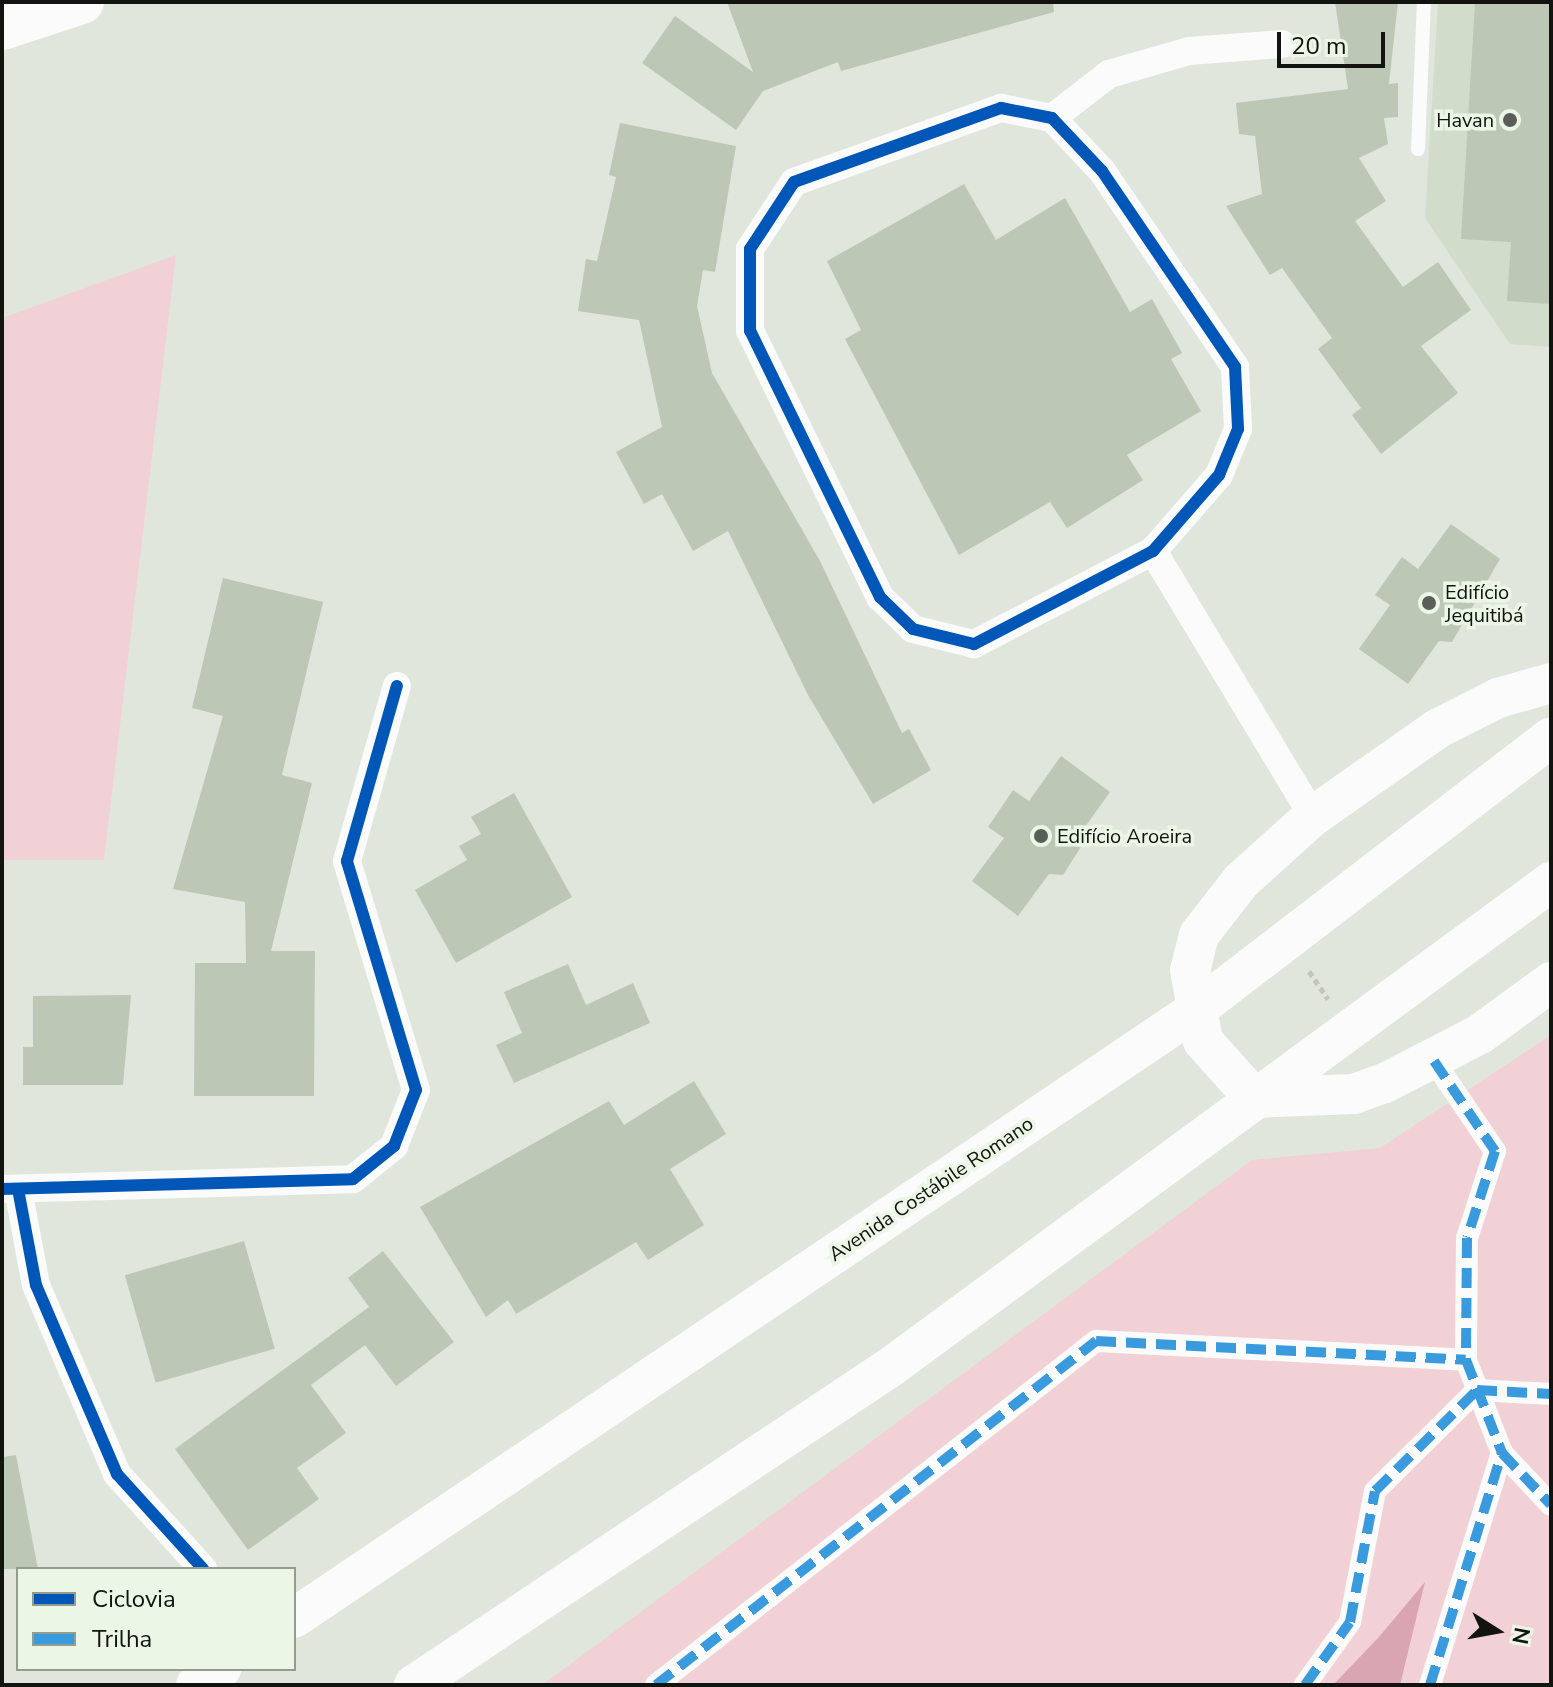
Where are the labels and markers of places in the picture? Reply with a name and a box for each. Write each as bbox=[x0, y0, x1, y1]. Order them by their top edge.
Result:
place label: Havan bbox=[1436, 108, 1494, 132]
marker: Havan bbox=[1501, 111, 1519, 129]
place label: Edifício Jequitibá bbox=[1445, 580, 1524, 627]
marker: Edifício Jequitibá bbox=[1420, 594, 1438, 612]
place label: Edifício Aroeira bbox=[1057, 824, 1192, 848]
marker: Edifício Aroeira bbox=[1032, 827, 1050, 845]

